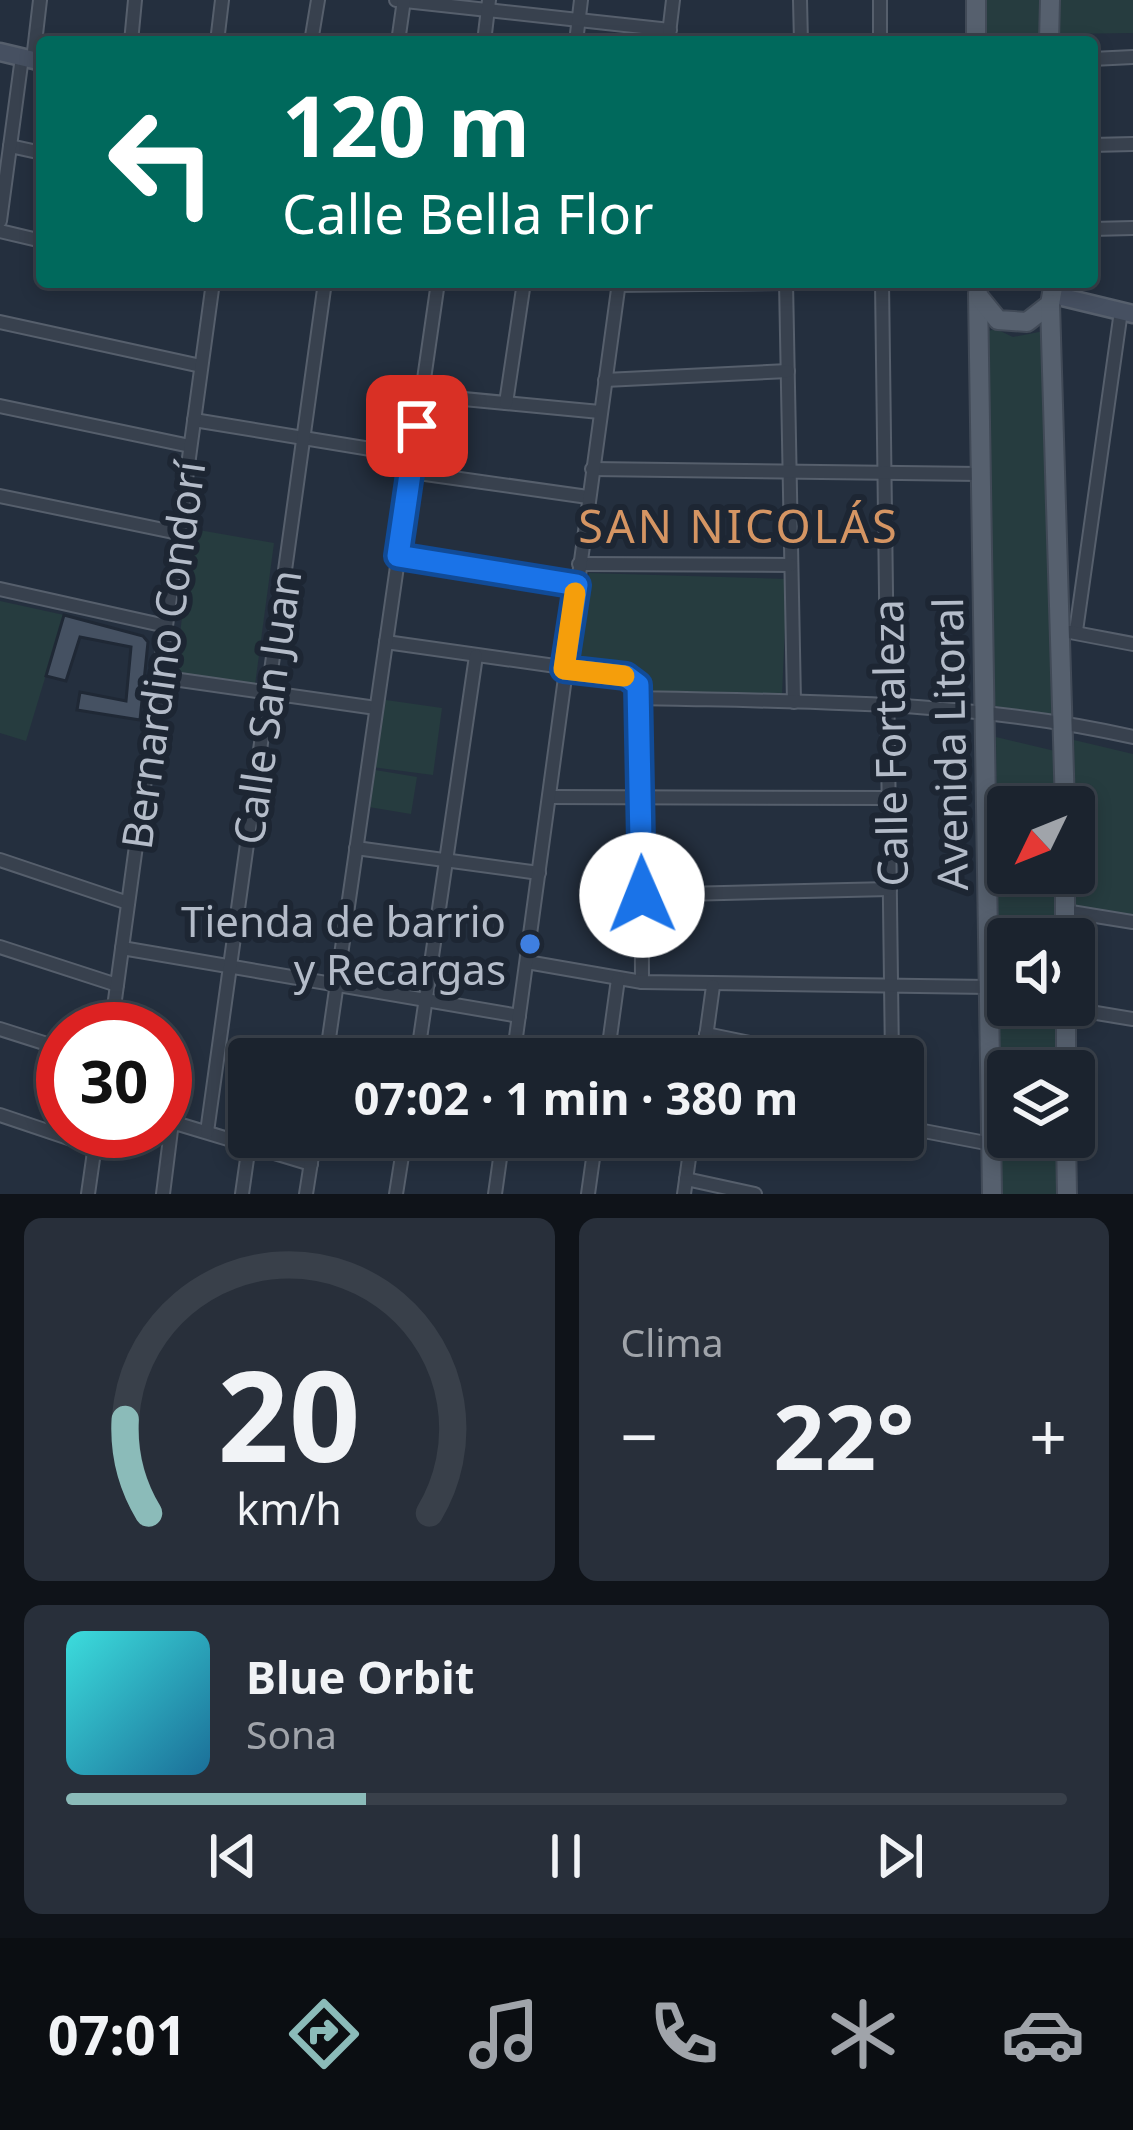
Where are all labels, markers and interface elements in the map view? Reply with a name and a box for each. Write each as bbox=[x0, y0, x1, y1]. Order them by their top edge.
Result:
text: 120 m bbox=[282, 67, 530, 182]
icon: left bbox=[84, 84, 240, 240]
text: Calle Bella Flor bbox=[282, 176, 653, 250]
pin bbox=[366, 375, 468, 477]
icon: arrive bbox=[384, 393, 450, 459]
street label: Bernardino Condorí bbox=[107, 456, 218, 852]
district label: SAN NICOLÁS bbox=[578, 495, 900, 556]
street label: Calle San Juan bbox=[219, 566, 313, 848]
street label: Avenida Litoral bbox=[918, 597, 980, 891]
street label: Calle Fortaleza bbox=[858, 599, 920, 887]
north arrow bbox=[987, 786, 1095, 894]
map controls bbox=[987, 786, 1095, 1158]
position arrow bbox=[579, 832, 705, 958]
place label: Tienda de barrio y Recargas bbox=[181, 892, 506, 997]
button: sound bbox=[987, 918, 1095, 1026]
marker: Tienda de barrio y Recargas bbox=[517, 931, 543, 957]
speed limit sign: 30 bbox=[36, 1002, 192, 1158]
button: layers bbox=[987, 1050, 1095, 1158]
text: 07:02 · 1 min · 380 m bbox=[354, 1067, 798, 1128]
text: Clima bbox=[621, 1315, 724, 1368]
text: 20 bbox=[218, 1329, 361, 1499]
text: 22° bbox=[773, 1374, 914, 1496]
text: − bbox=[621, 1390, 658, 1480]
text: + bbox=[1029, 1390, 1067, 1480]
text: km/h bbox=[237, 1478, 342, 1537]
text: Blue Orbit bbox=[246, 1646, 474, 1707]
text: Sona bbox=[246, 1707, 337, 1760]
icon: previous bbox=[200, 1823, 266, 1889]
icon: pause bbox=[533, 1823, 599, 1889]
icon: next bbox=[867, 1823, 933, 1889]
icon: directions bbox=[282, 1992, 366, 2076]
icon: music bbox=[462, 1992, 546, 2076]
icon: phone bbox=[642, 1992, 726, 2076]
icon: climate bbox=[821, 1992, 905, 2076]
icon: car bbox=[1001, 1992, 1085, 2076]
text: 07:01 bbox=[48, 1997, 187, 2071]

